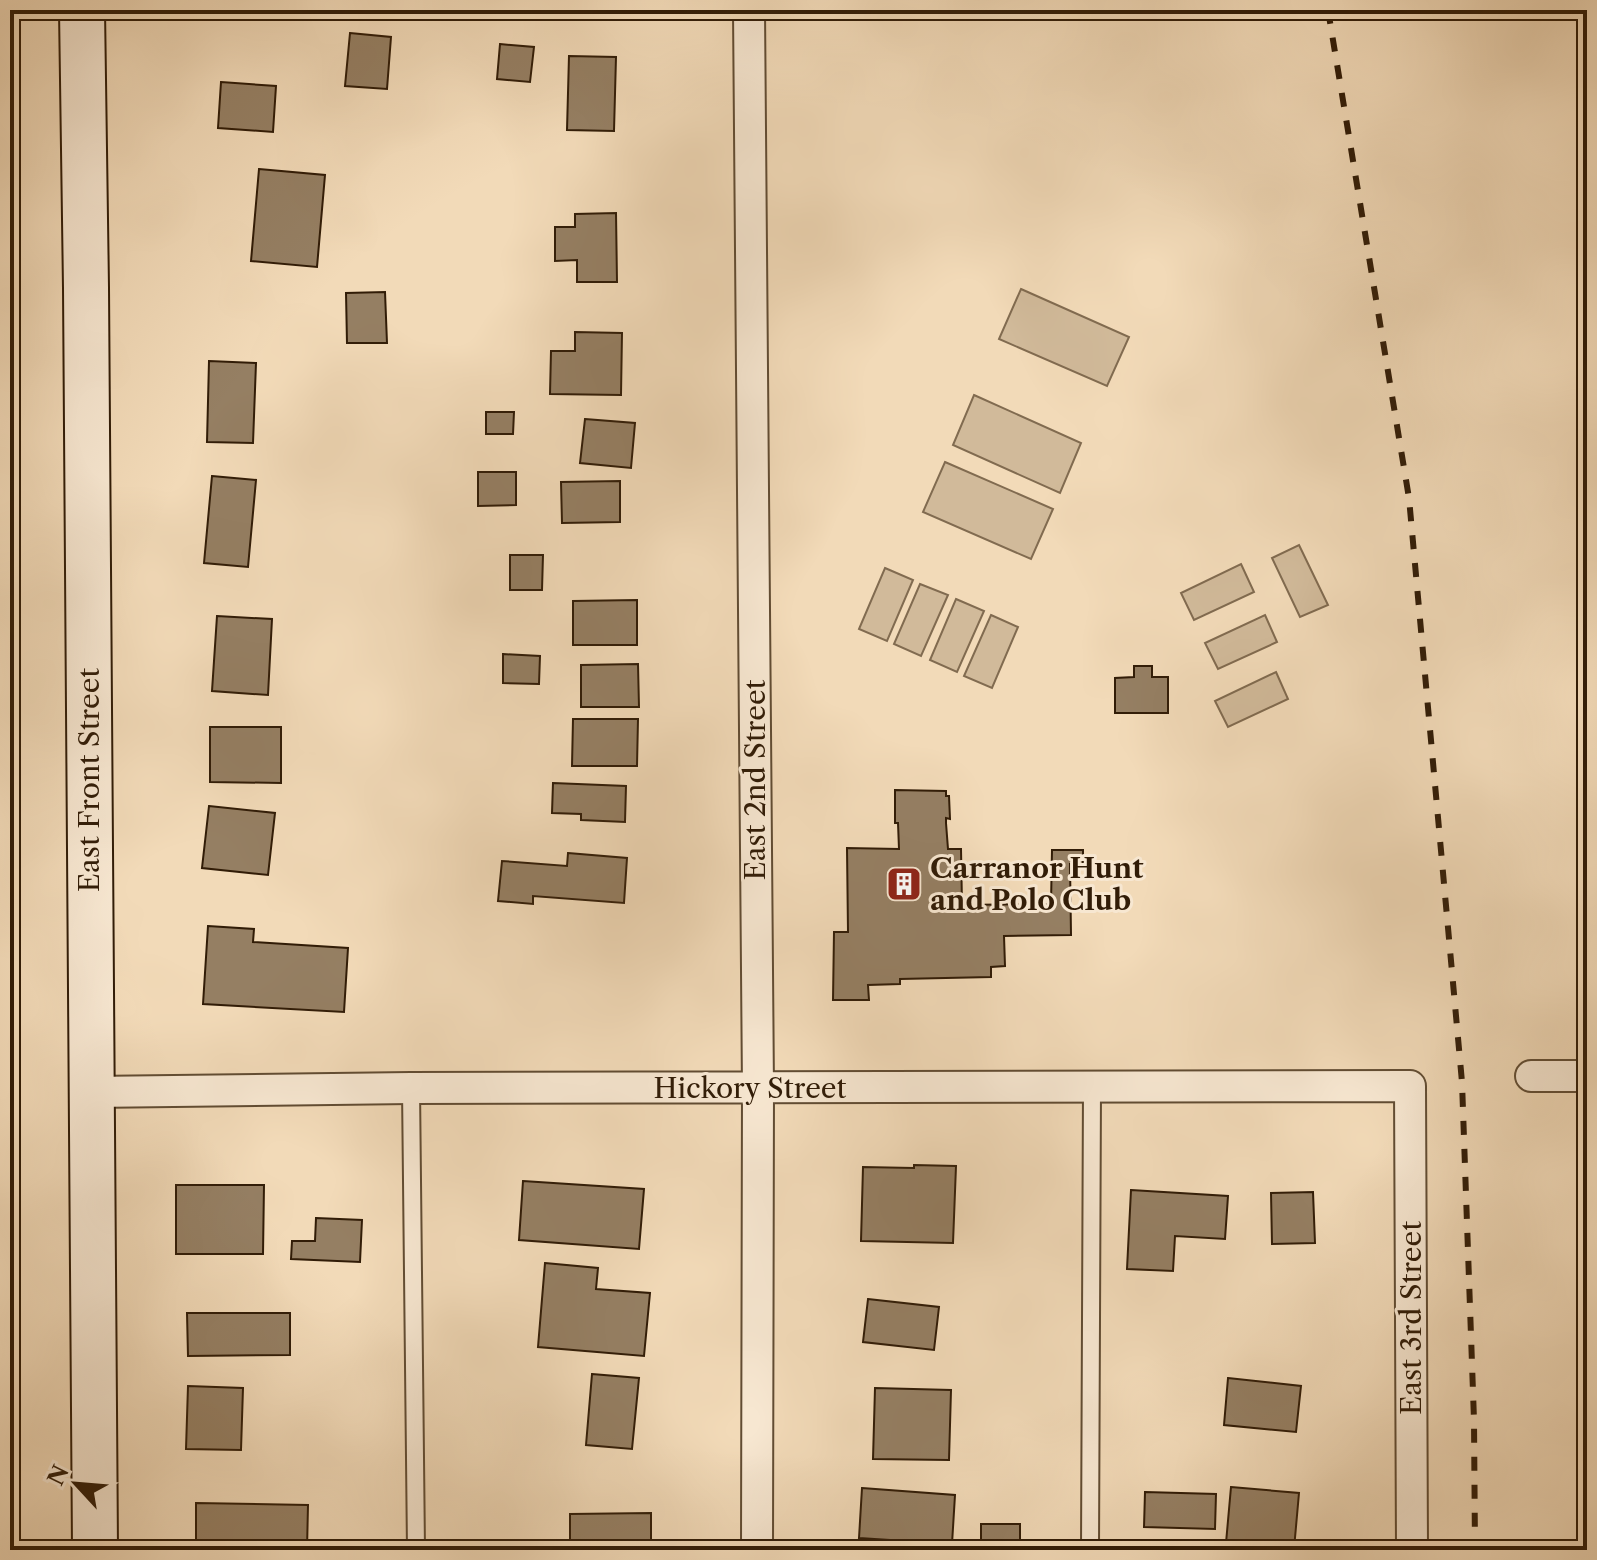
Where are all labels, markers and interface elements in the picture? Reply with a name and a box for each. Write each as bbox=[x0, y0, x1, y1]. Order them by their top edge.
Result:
street label: East Front Street bbox=[72, 668, 106, 892]
street label: East 2nd Street bbox=[738, 679, 772, 880]
place label: Carranor Hunt and Polo Club bbox=[930, 851, 1144, 917]
building icon: Carranor Hunt and Polo Club bbox=[885, 865, 923, 903]
street label: Hickory Street bbox=[654, 1071, 846, 1105]
street label: East 3rd Street bbox=[1394, 1221, 1428, 1415]
north arrow bbox=[36, 1444, 116, 1524]
text: N bbox=[42, 1461, 75, 1490]

